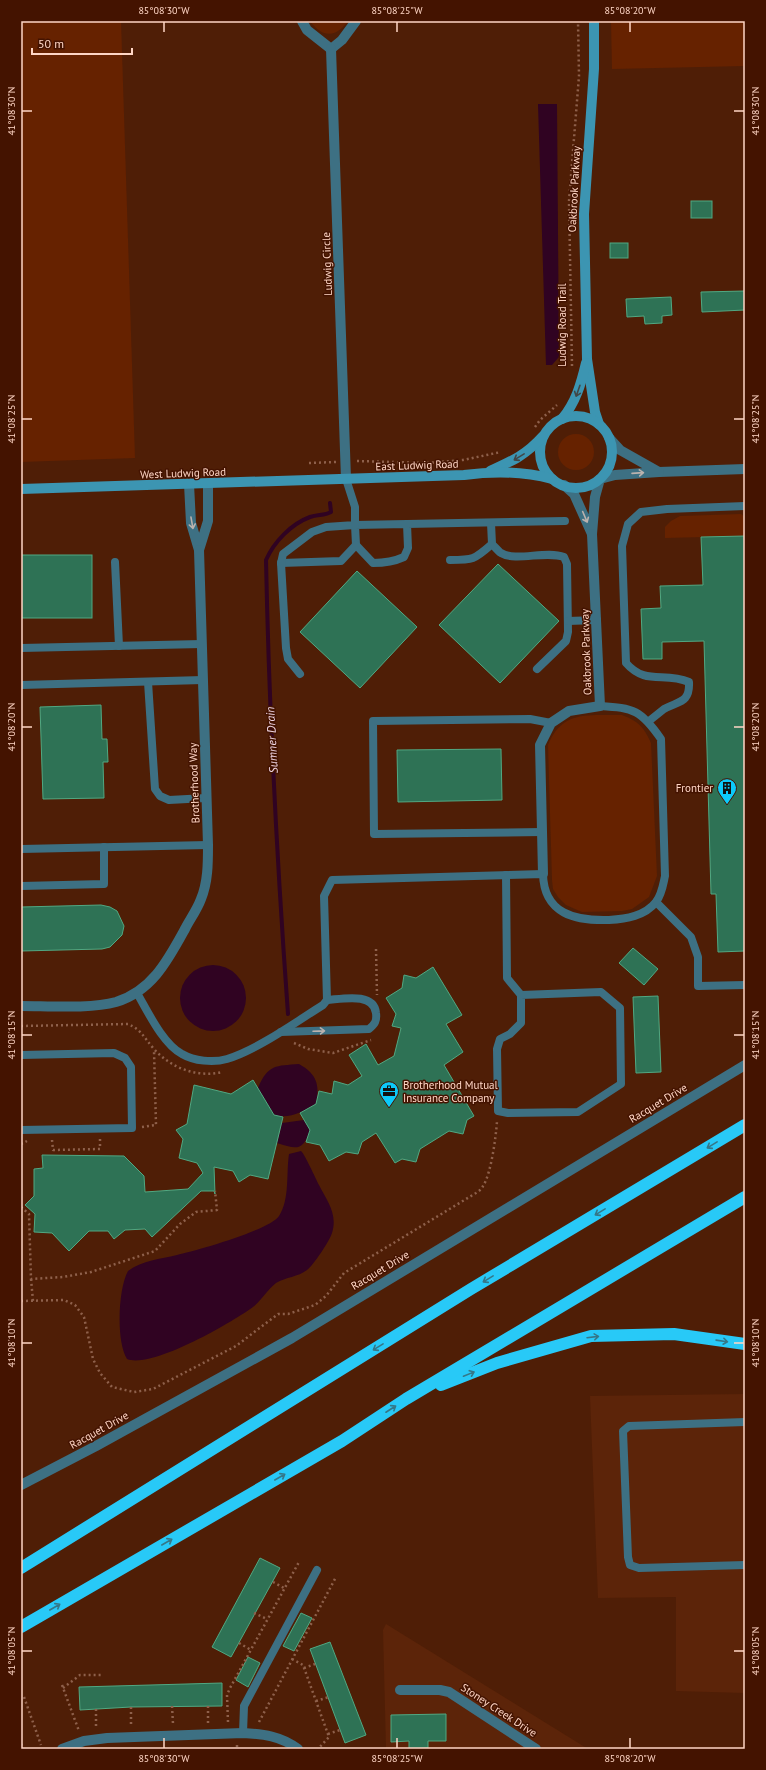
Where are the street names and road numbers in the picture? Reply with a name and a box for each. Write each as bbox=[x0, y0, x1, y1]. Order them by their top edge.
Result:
street label: Oakbrook Parkway bbox=[565, 145, 583, 233]
street label: Ludwig Circle bbox=[319, 231, 335, 296]
street label: Ludwig Road Trail bbox=[555, 283, 569, 367]
street label: East Ludwig Road bbox=[375, 457, 459, 473]
street label: West Ludwig Road bbox=[140, 465, 226, 481]
street label: Oakbrook Parkway bbox=[577, 608, 595, 695]
street label: Brotherhood Way bbox=[186, 741, 202, 824]
street label: Racquet Drive bbox=[626, 1080, 690, 1126]
street label: Racquet Drive bbox=[348, 1247, 412, 1293]
street label: Racquet Drive bbox=[67, 1408, 131, 1452]
street label: Stoney Creek Drive bbox=[458, 1680, 540, 1740]

